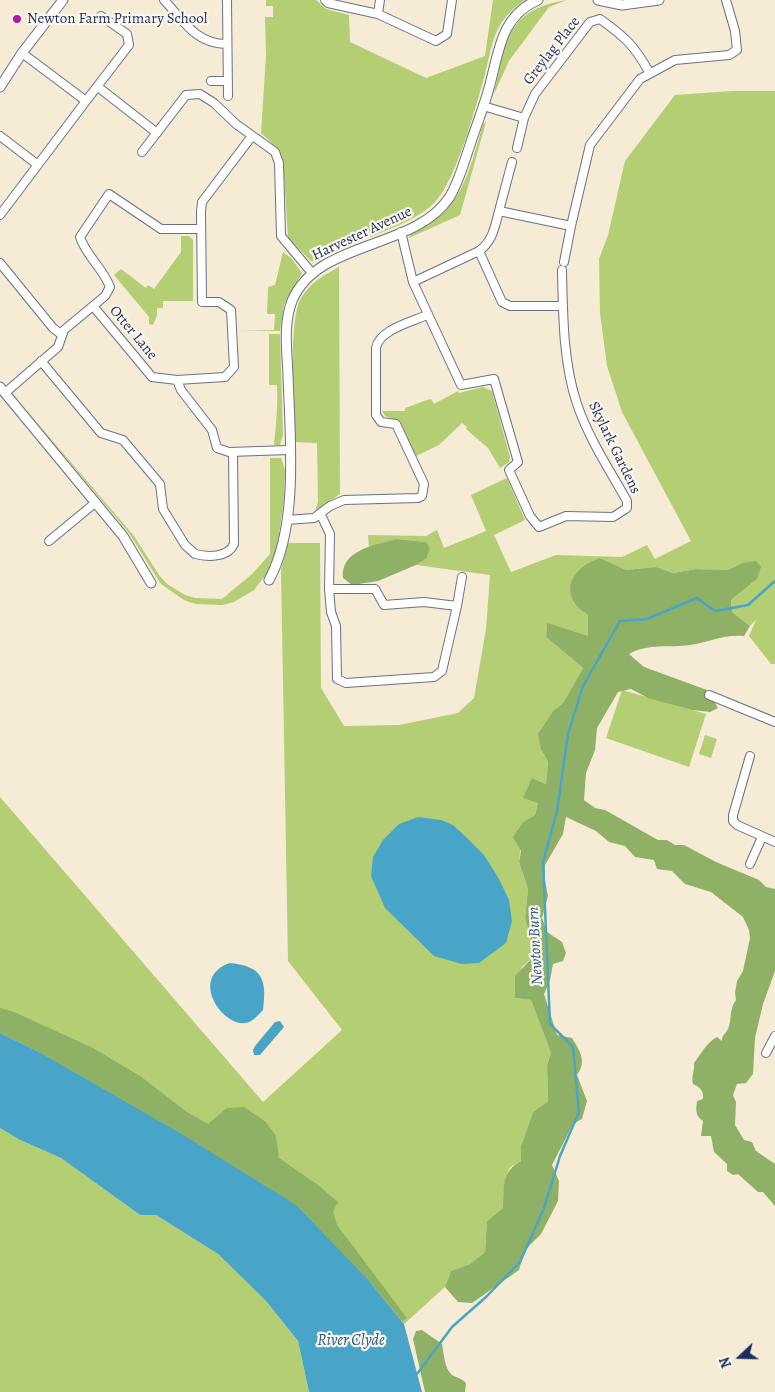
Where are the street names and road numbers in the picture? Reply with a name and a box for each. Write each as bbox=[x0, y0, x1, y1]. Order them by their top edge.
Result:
street label: Greylag Place bbox=[520, 13, 584, 89]
street label: Harvester Avenue bbox=[309, 203, 415, 265]
street label: Otter Lane bbox=[105, 302, 161, 364]
street label: Skylark Gardens bbox=[584, 399, 644, 497]

